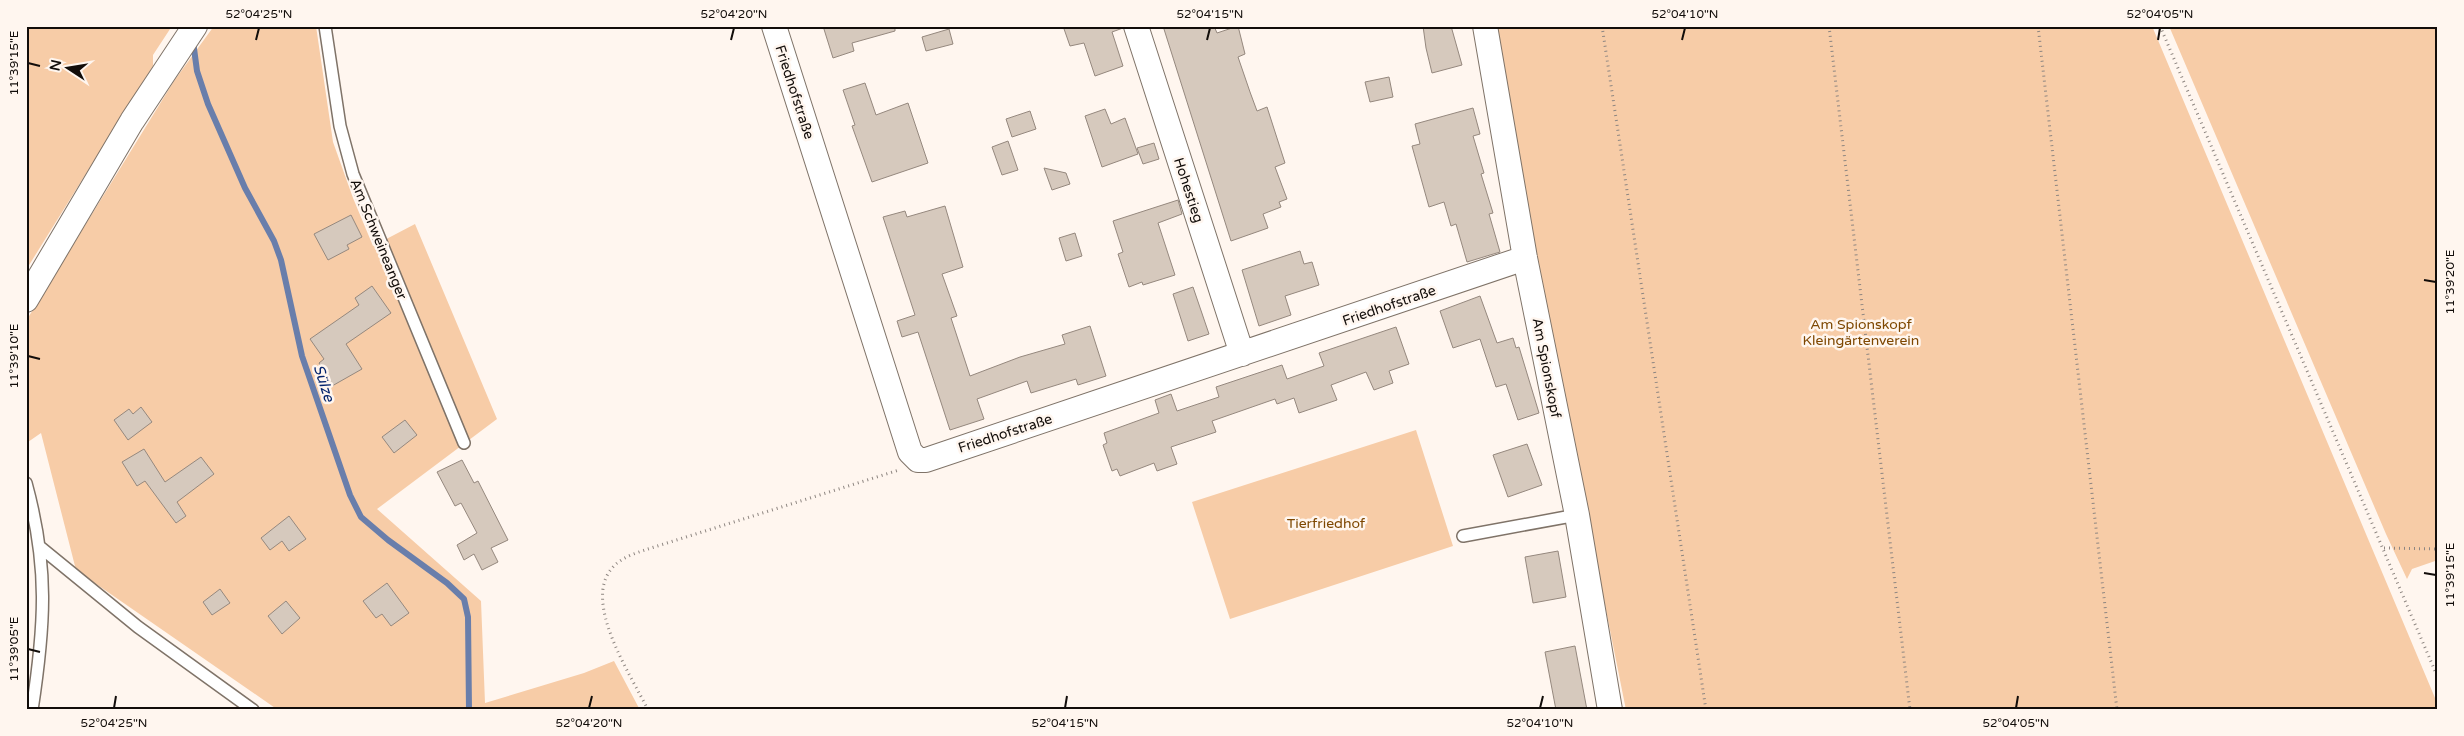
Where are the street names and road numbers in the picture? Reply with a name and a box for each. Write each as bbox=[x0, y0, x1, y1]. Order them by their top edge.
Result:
street label: Friedhofstraße bbox=[771, 43, 818, 141]
street label: Hohestieg bbox=[1170, 155, 1207, 225]
street label: Am Schweineanger bbox=[347, 176, 411, 303]
street label: Friedhofstraße bbox=[1340, 282, 1438, 329]
street label: Am Spionskopf bbox=[1528, 317, 1565, 420]
street label: Friedhofstraße bbox=[956, 410, 1054, 457]

